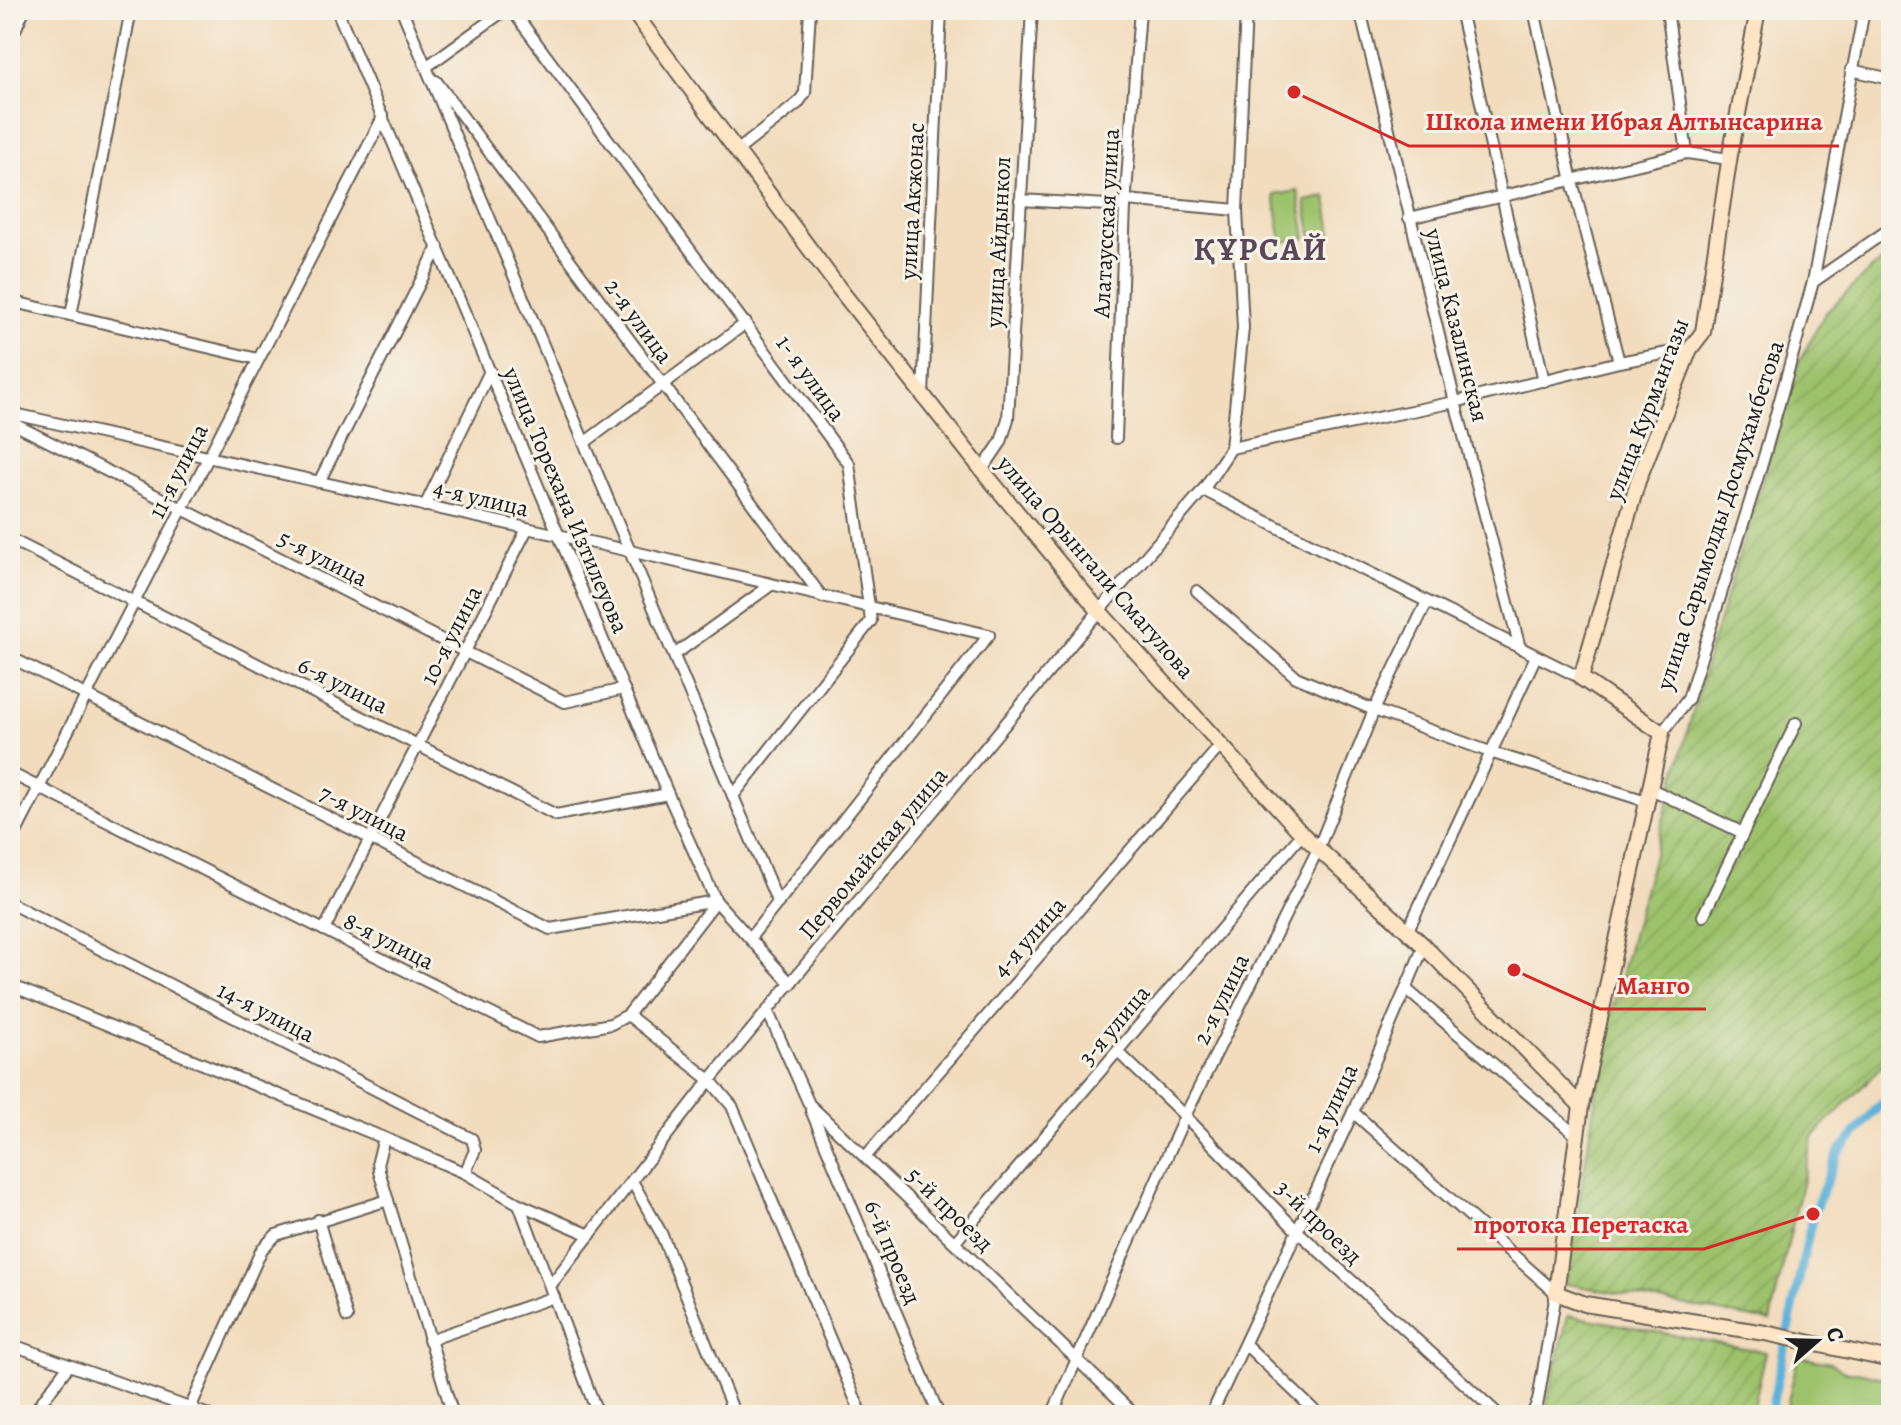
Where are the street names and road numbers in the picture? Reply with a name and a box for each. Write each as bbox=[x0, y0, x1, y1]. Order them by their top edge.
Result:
street label: улица Акжонас bbox=[892, 122, 932, 281]
street label: Алатаусская улица bbox=[1085, 127, 1127, 320]
street label: улица Айдынкол bbox=[977, 156, 1018, 329]
street label: улица Казалинская bbox=[1417, 224, 1497, 425]
street label: 2-я улица bbox=[597, 272, 681, 370]
street label: улица Курмангазы bbox=[1597, 313, 1696, 506]
street label: 1- я улица bbox=[769, 328, 853, 428]
street label: улица Сарымолды Досмухамбетова bbox=[1648, 336, 1792, 695]
street label: улица Торехана Изтилеуова bbox=[495, 361, 637, 638]
street label: 11-я улица bbox=[140, 418, 216, 524]
street label: улица Орынгали Смагулова bbox=[989, 448, 1202, 685]
street label: 4-я улица bbox=[430, 471, 532, 525]
street label: 5-я улица bbox=[273, 522, 373, 594]
street label: 10-я улица bbox=[412, 580, 490, 690]
street label: 6-я улица bbox=[292, 649, 394, 721]
street label: Первомайская улица bbox=[791, 760, 955, 946]
street label: 7-я улица bbox=[314, 777, 414, 849]
street label: 4-я улица bbox=[985, 890, 1073, 984]
street label: 8-я улица bbox=[338, 905, 440, 977]
street label: 2-я улица bbox=[1185, 948, 1257, 1050]
street label: 14-я улица bbox=[212, 974, 320, 1050]
street label: 3-я улица bbox=[1071, 978, 1157, 1072]
street label: 1-я улица bbox=[1297, 1058, 1365, 1158]
street label: 5-й проезд bbox=[899, 1159, 1001, 1259]
street label: 3-й проезд bbox=[1269, 1173, 1369, 1271]
street label: 6-й проезд bbox=[857, 1195, 929, 1309]

